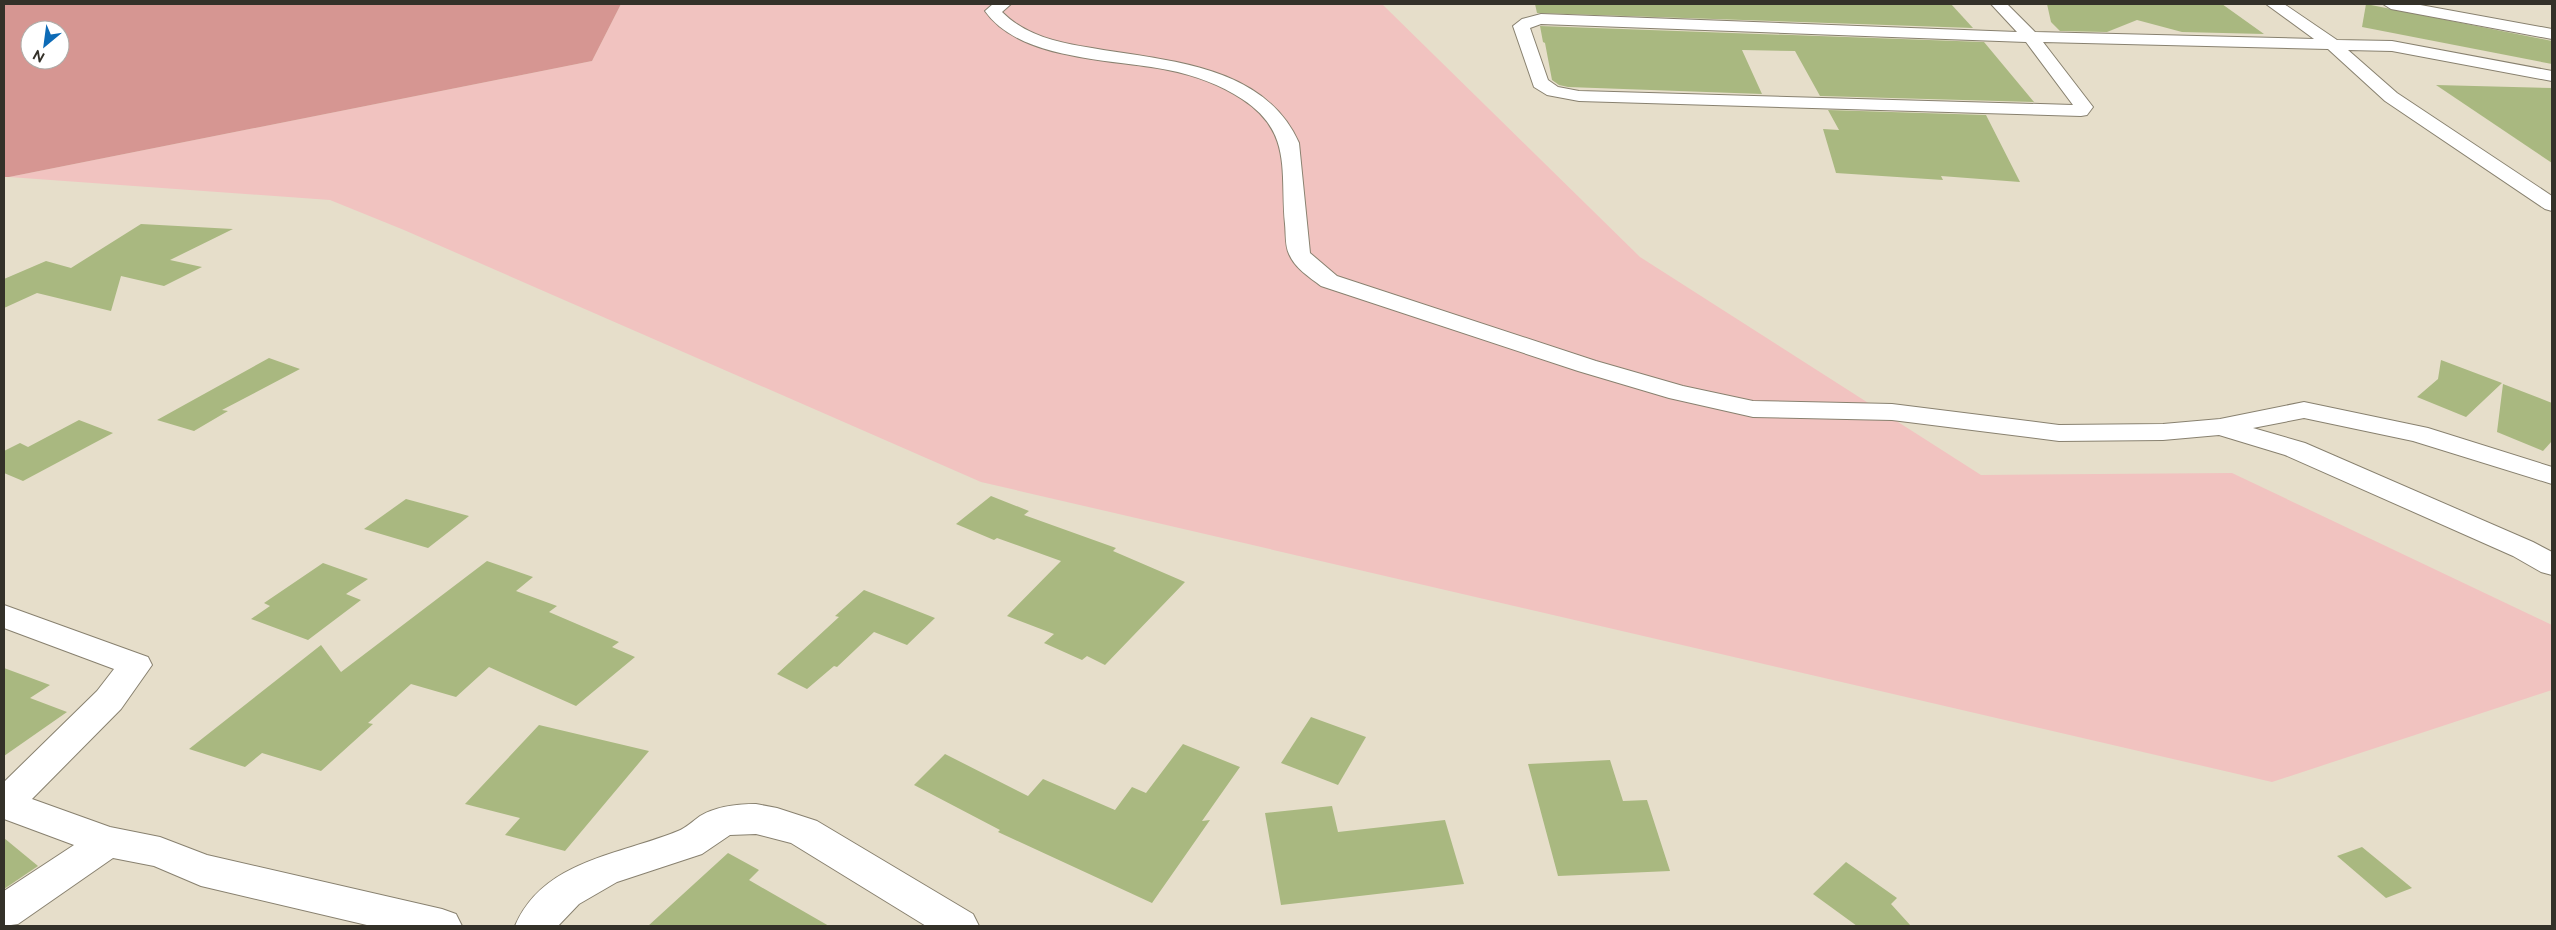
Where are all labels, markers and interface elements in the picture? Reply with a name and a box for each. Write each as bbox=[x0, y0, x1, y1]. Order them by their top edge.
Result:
north arrow bbox=[20, 20, 70, 70]
text: N bbox=[30, 47, 47, 66]

